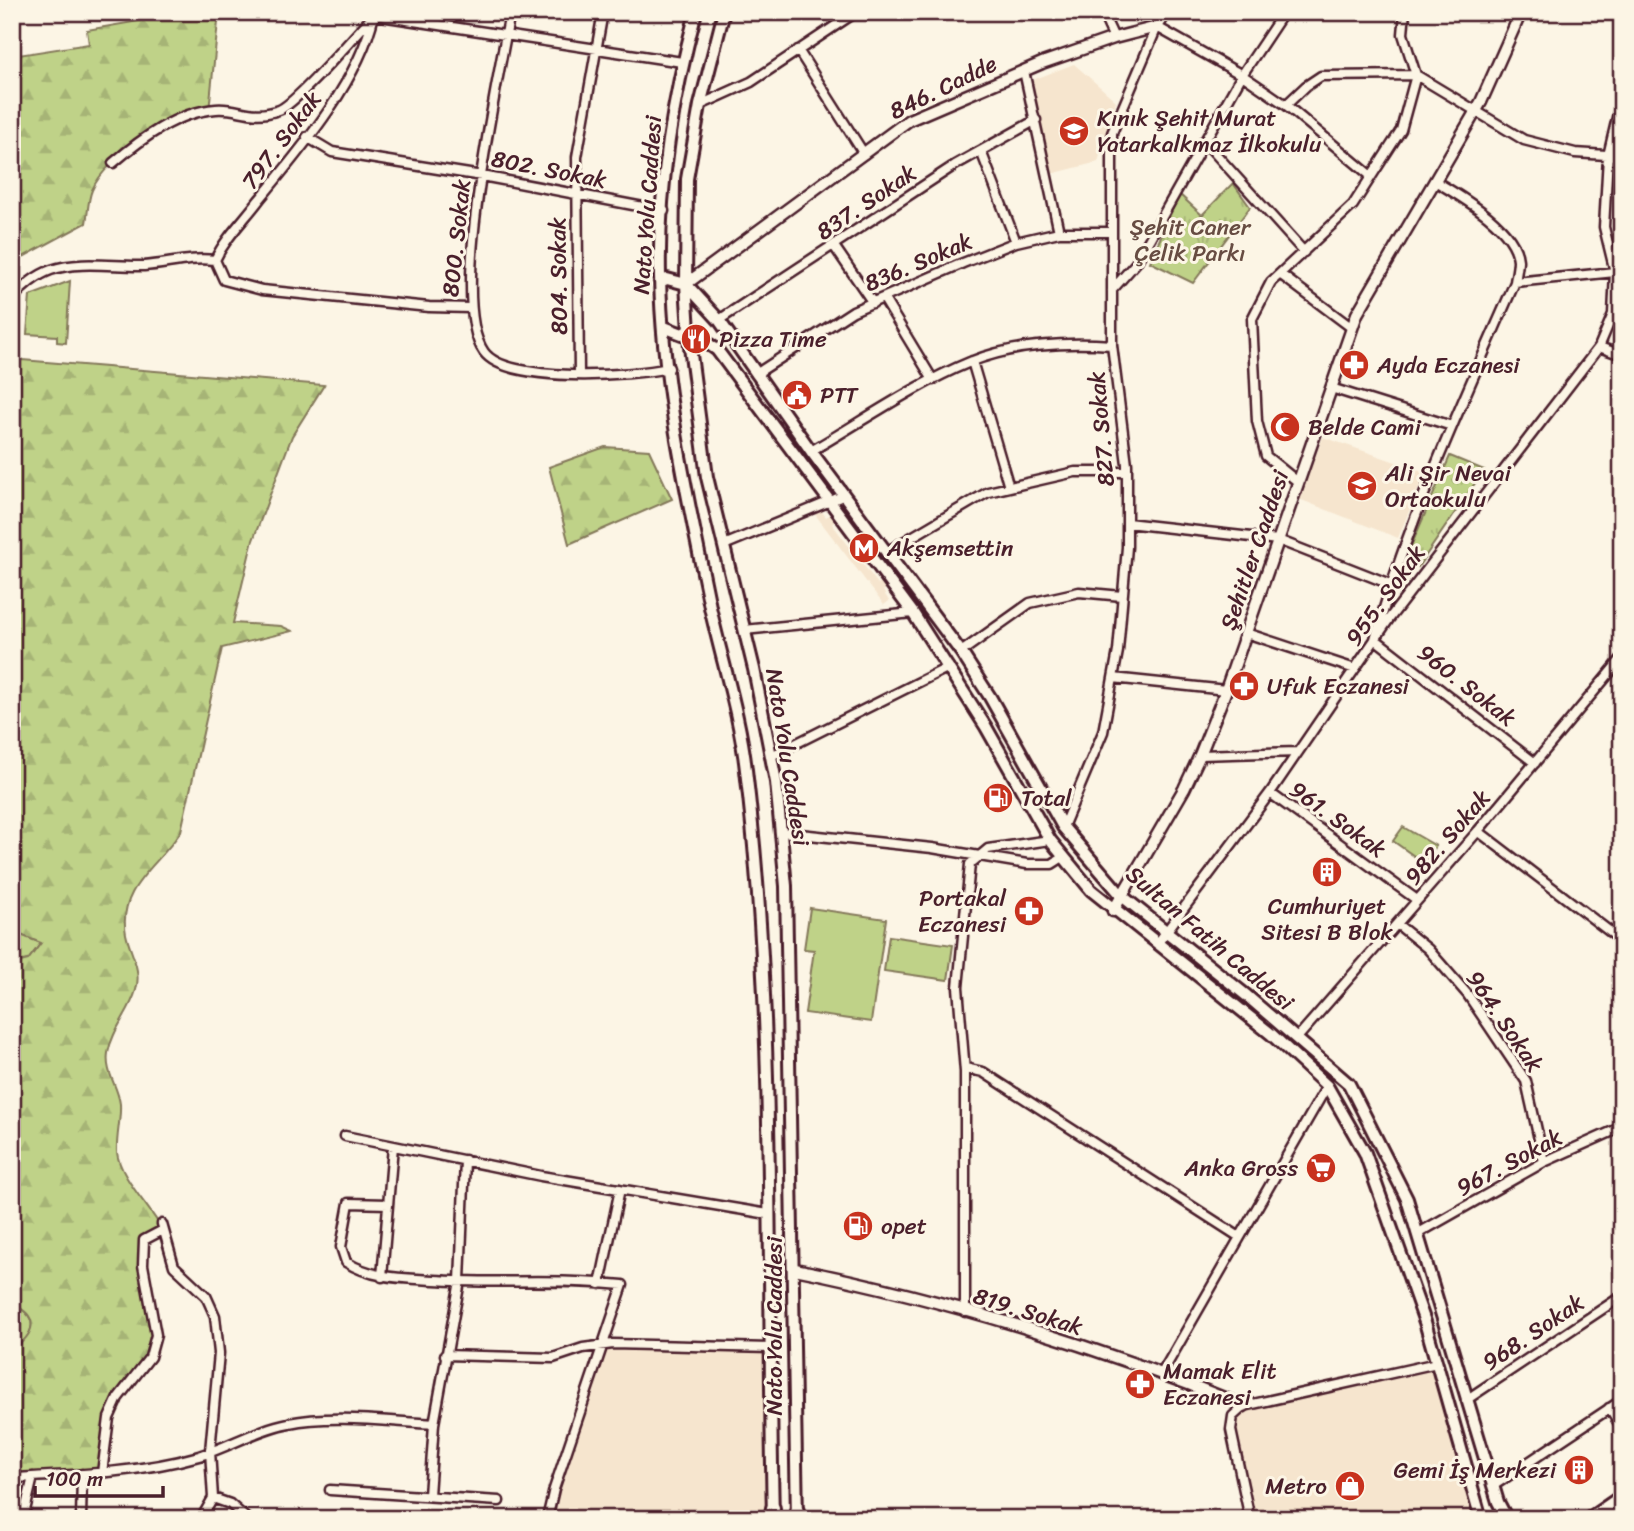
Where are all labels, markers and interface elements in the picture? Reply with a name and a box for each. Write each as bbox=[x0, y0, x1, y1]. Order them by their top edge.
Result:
street label: 846. Cadde bbox=[882, 43, 1005, 131]
street label: 797. Sokak bbox=[230, 82, 333, 199]
place label: Kınık Şehit Murat Yatarkalkmaz İlkokulu bbox=[1097, 98, 1322, 165]
street label: Nato Yolu Caddesi bbox=[621, 114, 674, 296]
school or university icon: Kınık Şehit Murat Yatarkalkmaz İlkokulu bbox=[1057, 114, 1091, 148]
street label: 802. Sokak bbox=[488, 138, 610, 201]
street label: 837. Sokak bbox=[807, 153, 925, 251]
street label: 800. Sokak bbox=[430, 177, 483, 299]
park label: Şehit Caner Çelik Parkı bbox=[1130, 207, 1252, 274]
street label: 804. Sokak bbox=[537, 217, 580, 335]
street label: 836. Sokak bbox=[857, 221, 979, 304]
place label: Pizza Time bbox=[719, 319, 827, 360]
restaurant icon: Pizza Time bbox=[679, 322, 713, 356]
place label: Ayda Eczanesi bbox=[1376, 345, 1520, 386]
pharmacy icon: Ayda Eczanesi bbox=[1337, 348, 1371, 382]
street label: 827. Sokak bbox=[1076, 370, 1127, 488]
place label: PTT bbox=[820, 375, 859, 416]
public building icon: PTT bbox=[780, 378, 814, 412]
place label: Belde Cami bbox=[1308, 407, 1421, 448]
mosque icon: Belde Cami bbox=[1268, 410, 1302, 444]
place label: Ali Şir Nevai Ortaokulu bbox=[1384, 453, 1511, 520]
street label: Şehitler Caddesi bbox=[1208, 464, 1301, 636]
school or university icon: Ali Şir Nevai Ortaokulu bbox=[1345, 469, 1379, 503]
place label: Akşemsettin bbox=[886, 528, 1013, 569]
metro station icon: Akşemsettin bbox=[847, 531, 881, 565]
street label: 955. Sokak bbox=[1334, 536, 1436, 655]
street label: 960. Sokak bbox=[1408, 633, 1525, 737]
street label: Nato Yolu Caddesi bbox=[753, 665, 822, 849]
place label: Ufuk Eczanesi bbox=[1267, 666, 1410, 707]
pharmacy icon: Ufuk Eczanesi bbox=[1227, 669, 1261, 703]
street label: 961. Sokak bbox=[1280, 770, 1395, 869]
place label: Total bbox=[1021, 778, 1072, 819]
street label: 982. Sokak bbox=[1394, 780, 1501, 895]
fuel station icon: Total bbox=[981, 781, 1015, 815]
street label: Sultan Fatih Caddesi bbox=[1116, 855, 1304, 1022]
building icon: Cumhuriyet Sitesi B Blok bbox=[1310, 855, 1344, 889]
place label: Portakal Eczanesi bbox=[918, 878, 1007, 945]
place label: Cumhuriyet Sitesi B Blok bbox=[1261, 886, 1393, 953]
pharmacy icon: Portakal Eczanesi bbox=[1012, 894, 1046, 928]
street label: 964. Sokak bbox=[1455, 961, 1554, 1081]
street label: 967. Sokak bbox=[1449, 1117, 1570, 1208]
place label: Anka Gross bbox=[1183, 1148, 1298, 1189]
supermarket icon: Anka Gross bbox=[1304, 1151, 1338, 1185]
place label: opet bbox=[881, 1206, 927, 1247]
fuel station icon: opet bbox=[841, 1209, 875, 1243]
street label: Nato Yolu Caddesi bbox=[754, 1236, 795, 1416]
street label: 819. Sokak bbox=[968, 1275, 1088, 1348]
street label: 968. Sokak bbox=[1474, 1283, 1593, 1382]
place label: Mamak Elit Eczanesi bbox=[1163, 1351, 1276, 1418]
pharmacy icon: Mamak Elit Eczanesi bbox=[1123, 1367, 1157, 1401]
place label: Gemi İş Merkezi bbox=[1394, 1450, 1557, 1491]
building icon: Gemi İş Merkezi bbox=[1562, 1453, 1596, 1487]
scale bar bbox=[35, 1454, 163, 1498]
text: 100 m bbox=[46, 1460, 103, 1498]
place label: Metro bbox=[1265, 1466, 1327, 1507]
shop icon: Metro bbox=[1333, 1469, 1367, 1503]

